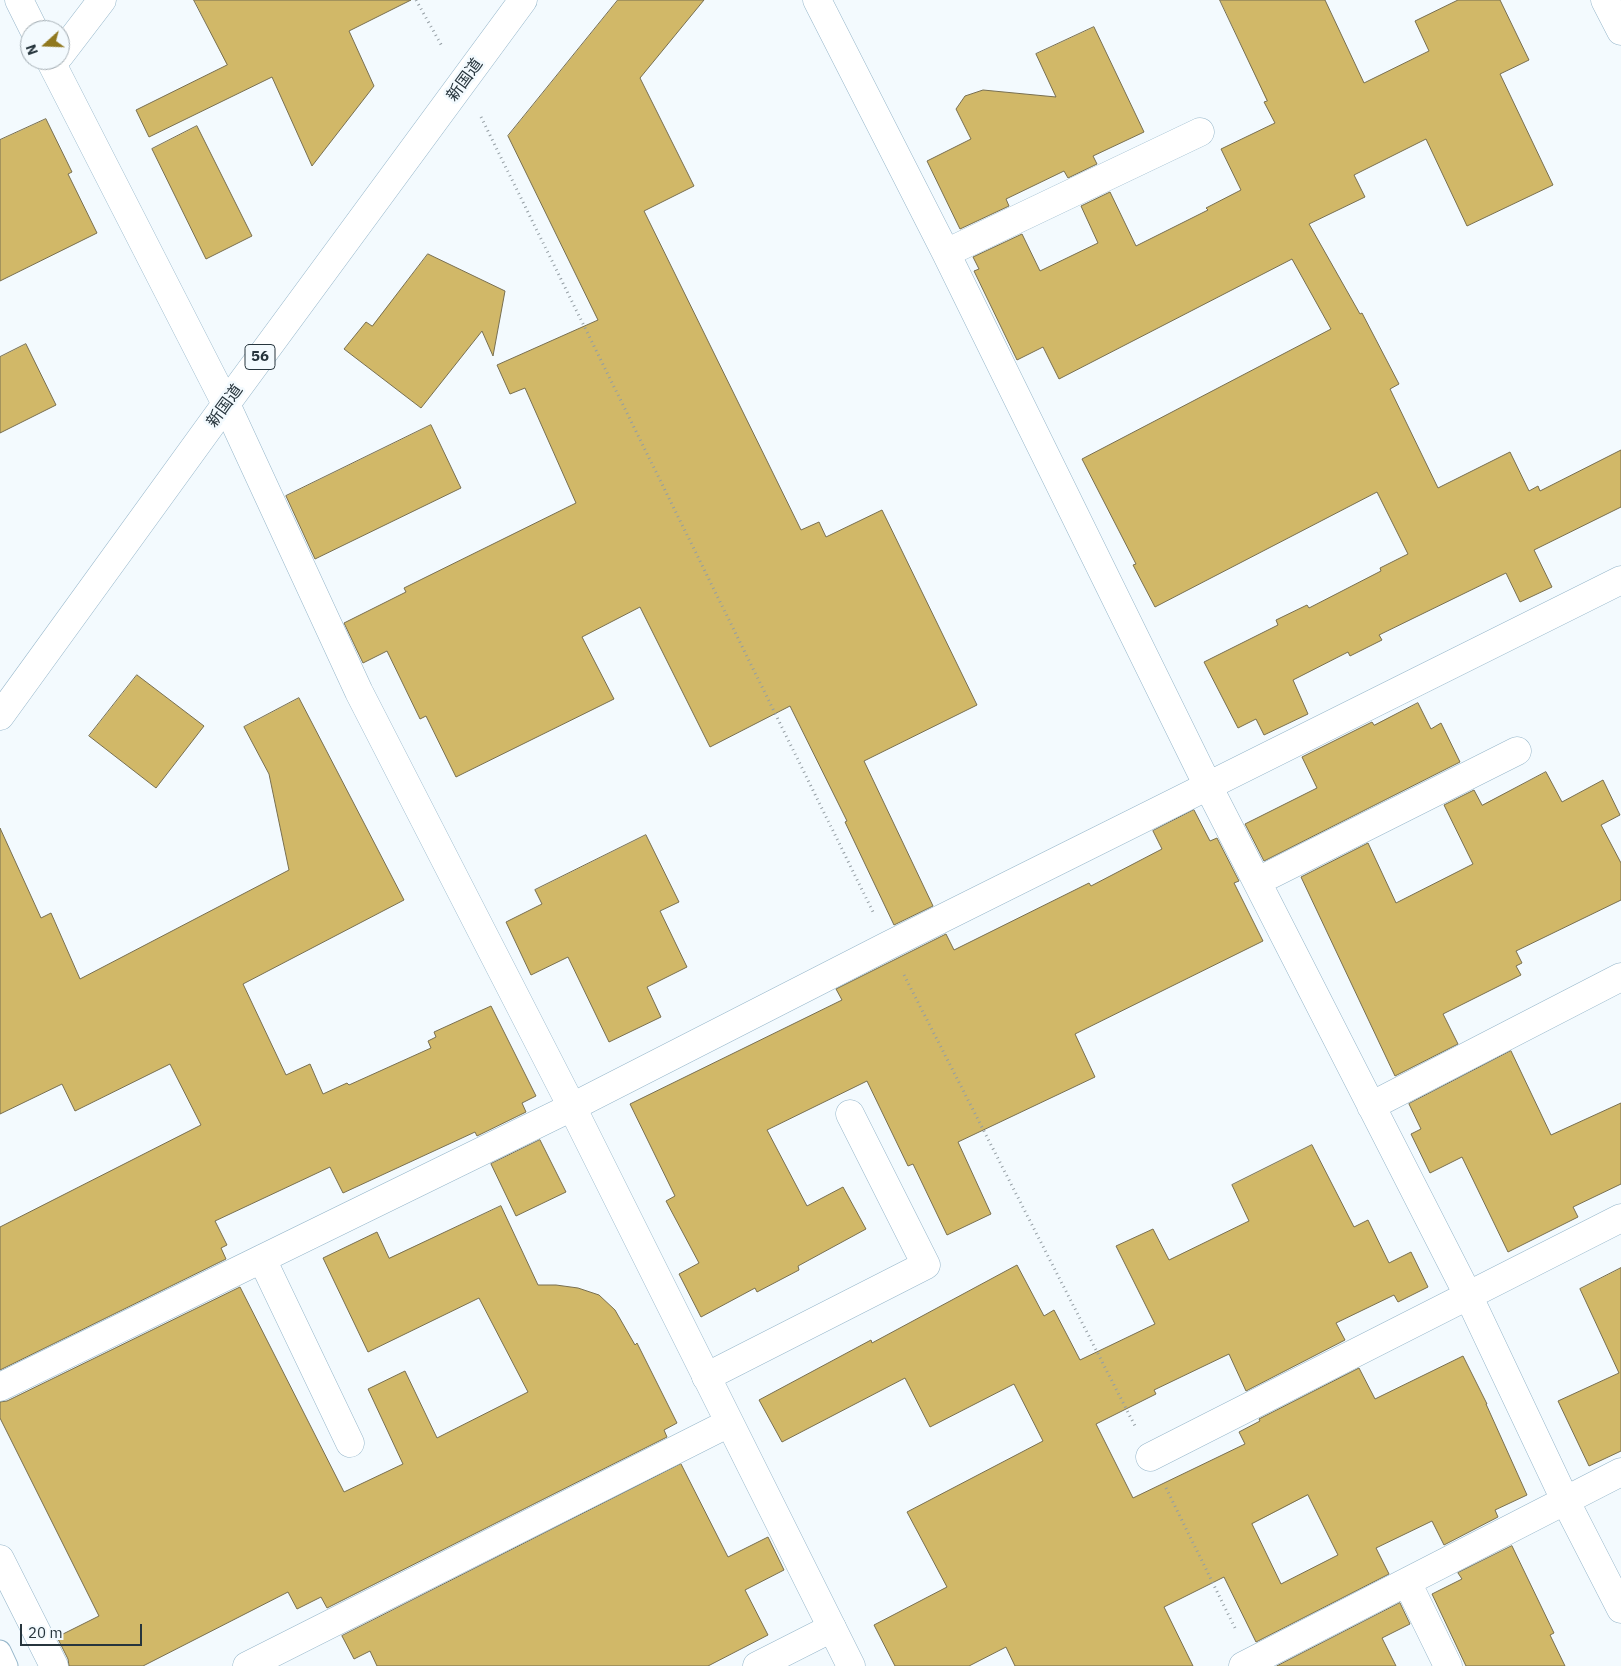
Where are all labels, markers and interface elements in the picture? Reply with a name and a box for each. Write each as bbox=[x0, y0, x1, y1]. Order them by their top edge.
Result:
north arrow bbox=[20, 20, 70, 70]
text: N bbox=[22, 42, 42, 58]
street label: 新国道 bbox=[443, 55, 487, 105]
road number: 56 bbox=[245, 344, 275, 370]
street label: 新国道 bbox=[203, 381, 247, 431]
scale bar bbox=[22, 1614, 145, 1646]
text: 20 m bbox=[28, 1623, 63, 1642]

